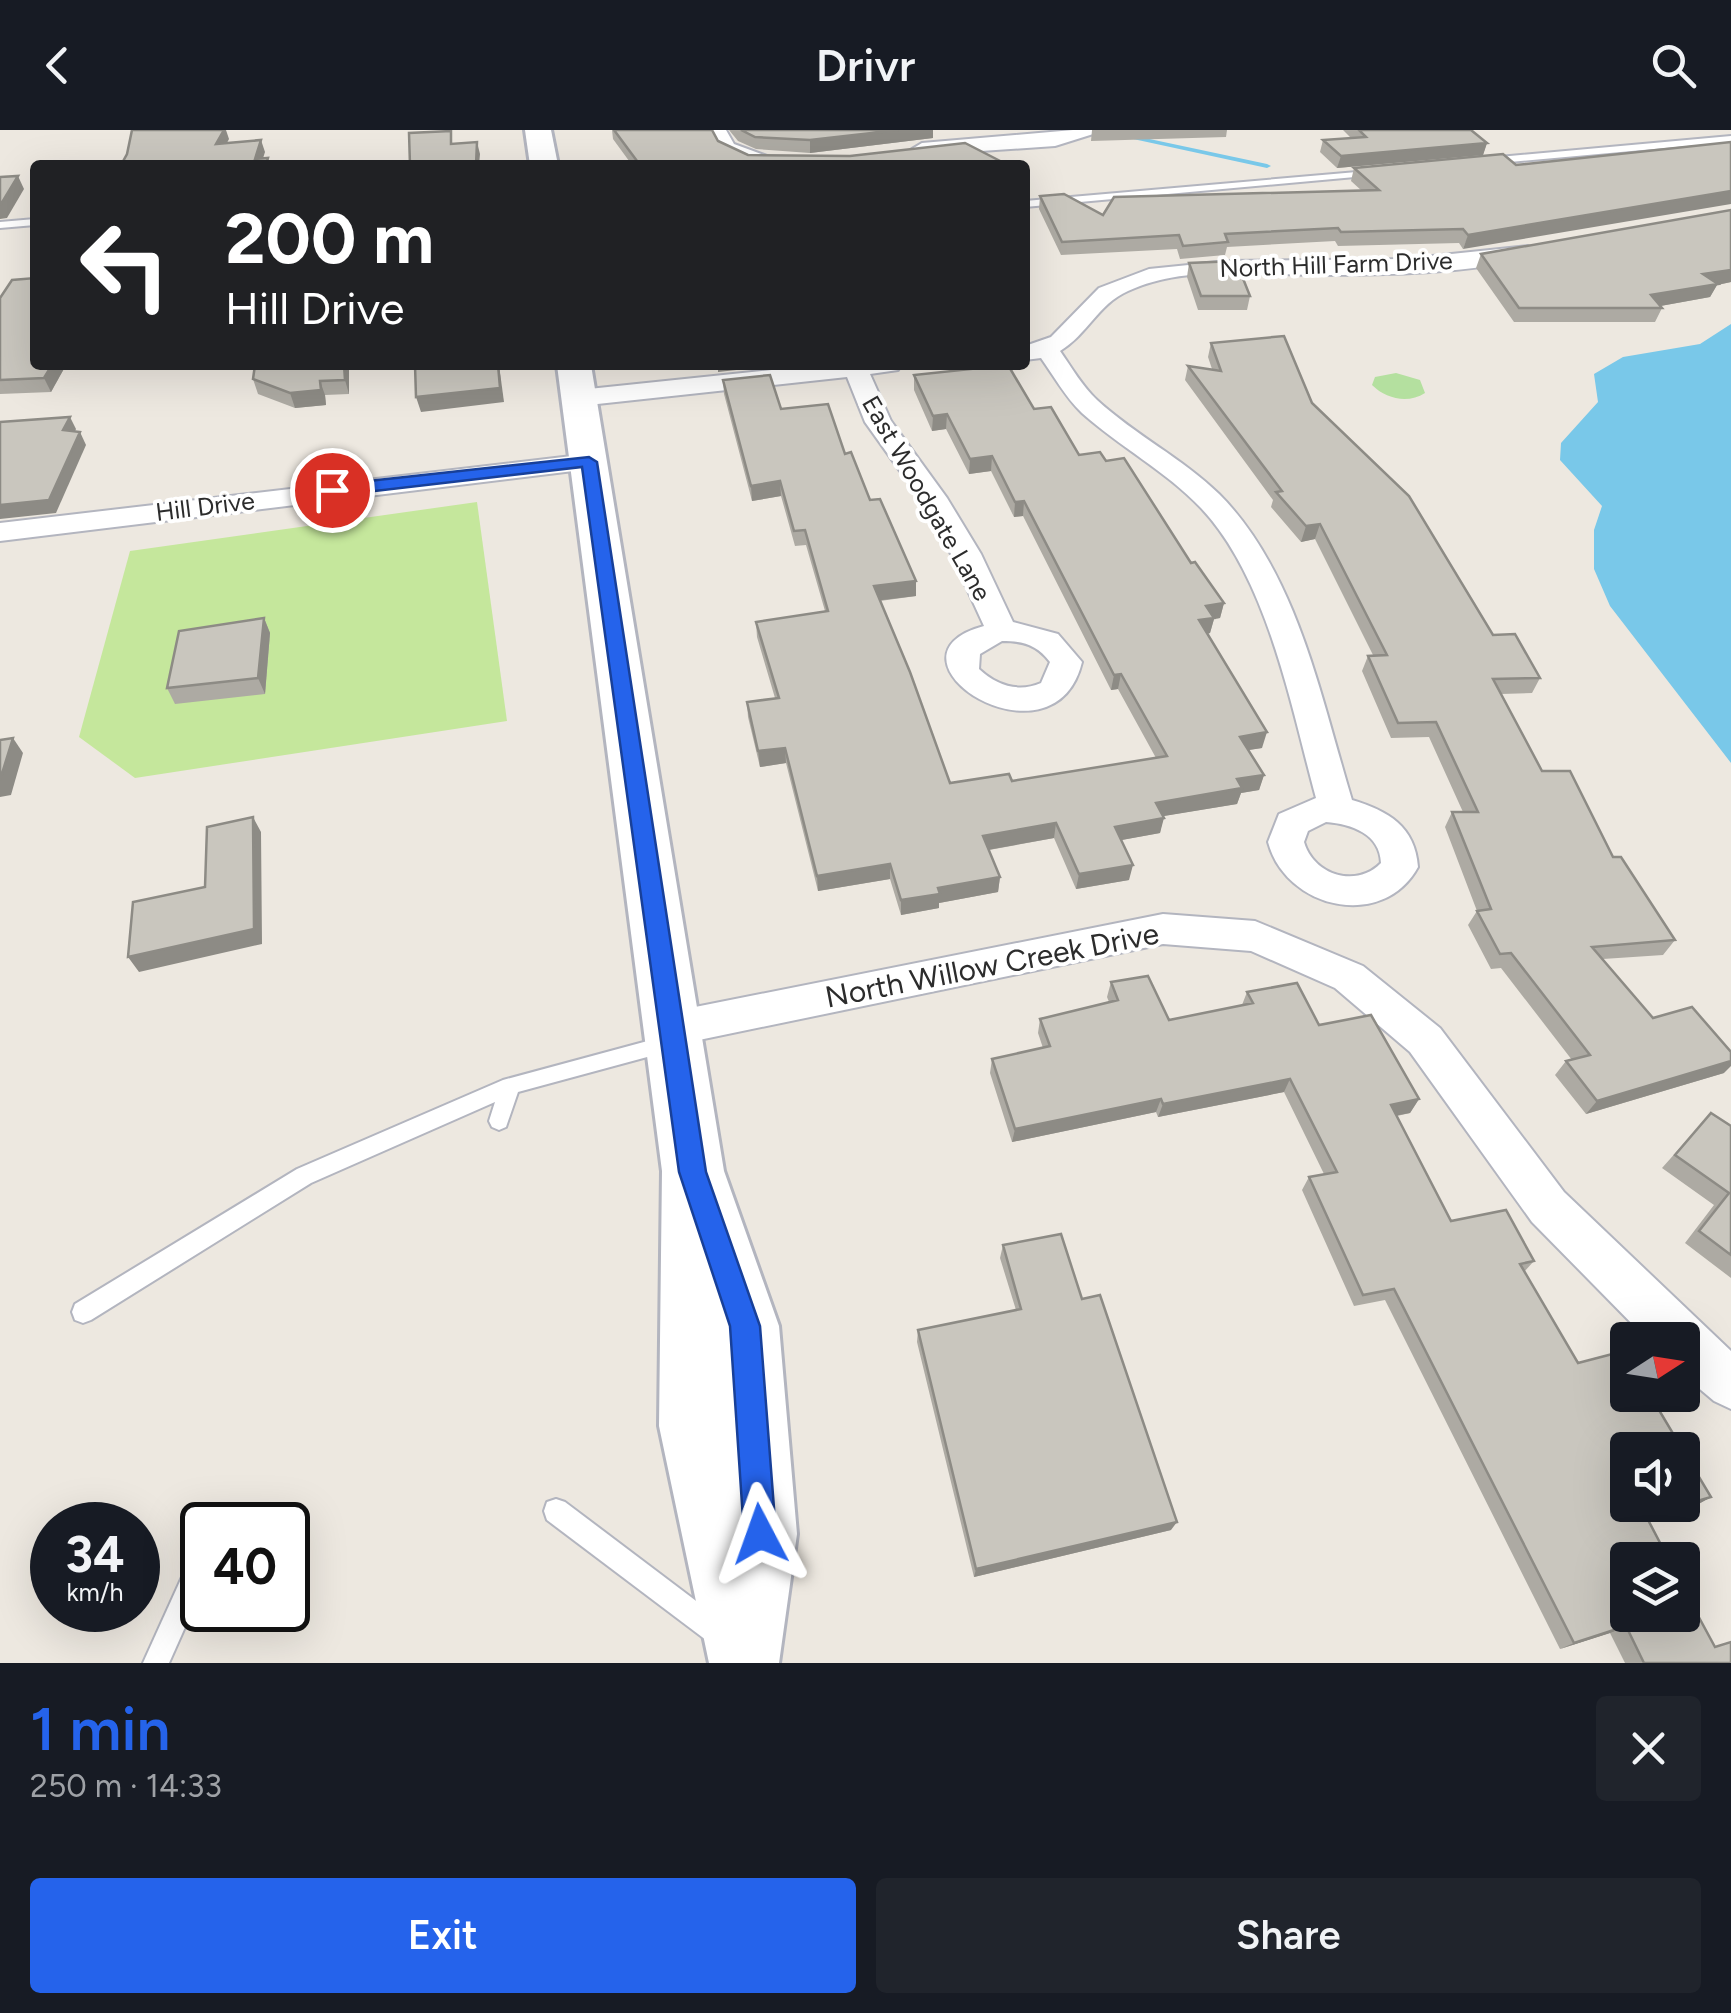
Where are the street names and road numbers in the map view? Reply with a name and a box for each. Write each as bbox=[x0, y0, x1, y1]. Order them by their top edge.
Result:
street label: North Hill Farm Drive bbox=[1219, 245, 1453, 283]
street label: East Woodgate Lane bbox=[856, 390, 998, 606]
street label: Hill Drive bbox=[154, 485, 256, 527]
street label: North Willow Creek Drive bbox=[822, 914, 1162, 1016]

